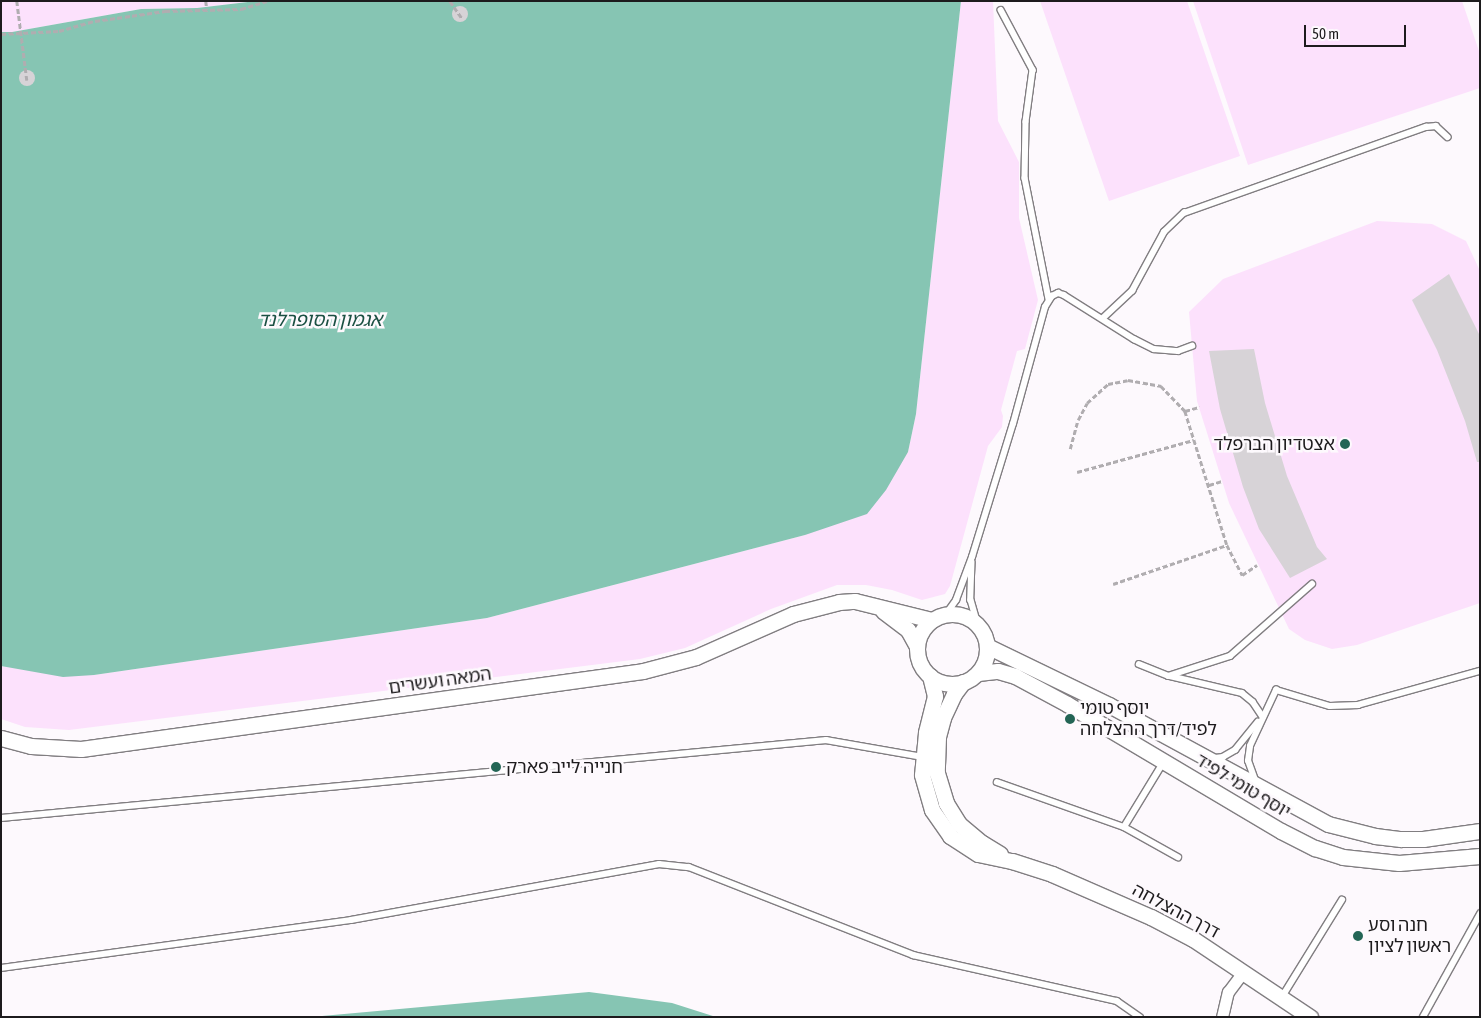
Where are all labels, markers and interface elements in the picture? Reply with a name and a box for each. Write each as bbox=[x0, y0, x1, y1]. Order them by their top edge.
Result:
scale bar bbox=[1306, 15, 1408, 47]
text: 50 m bbox=[1312, 25, 1339, 42]
water label: אגמון הסופרלנד bbox=[258, 309, 382, 331]
place label: אצטדיון הברפלד bbox=[1213, 433, 1335, 455]
marker: אצטדיון הברפלד bbox=[1339, 438, 1351, 450]
street label: המאה ועשרים bbox=[387, 663, 493, 699]
place label: יוסף טומי לפיד/דרך ההצלחה bbox=[1080, 698, 1217, 741]
marker: יוסף טומי לפיד/דרך ההצלחה bbox=[1064, 713, 1076, 725]
street label: יוסף טומי לפיד bbox=[1192, 749, 1294, 823]
place label: חנייה לייב פארק bbox=[506, 756, 623, 778]
marker: חנייה לייב פארק bbox=[490, 761, 502, 773]
street label: דרך ההצלחה bbox=[1129, 879, 1223, 943]
place label: חנה וסע ראשון לציון bbox=[1368, 915, 1451, 958]
marker: חנה וסע ראשון לציון bbox=[1352, 930, 1364, 942]

